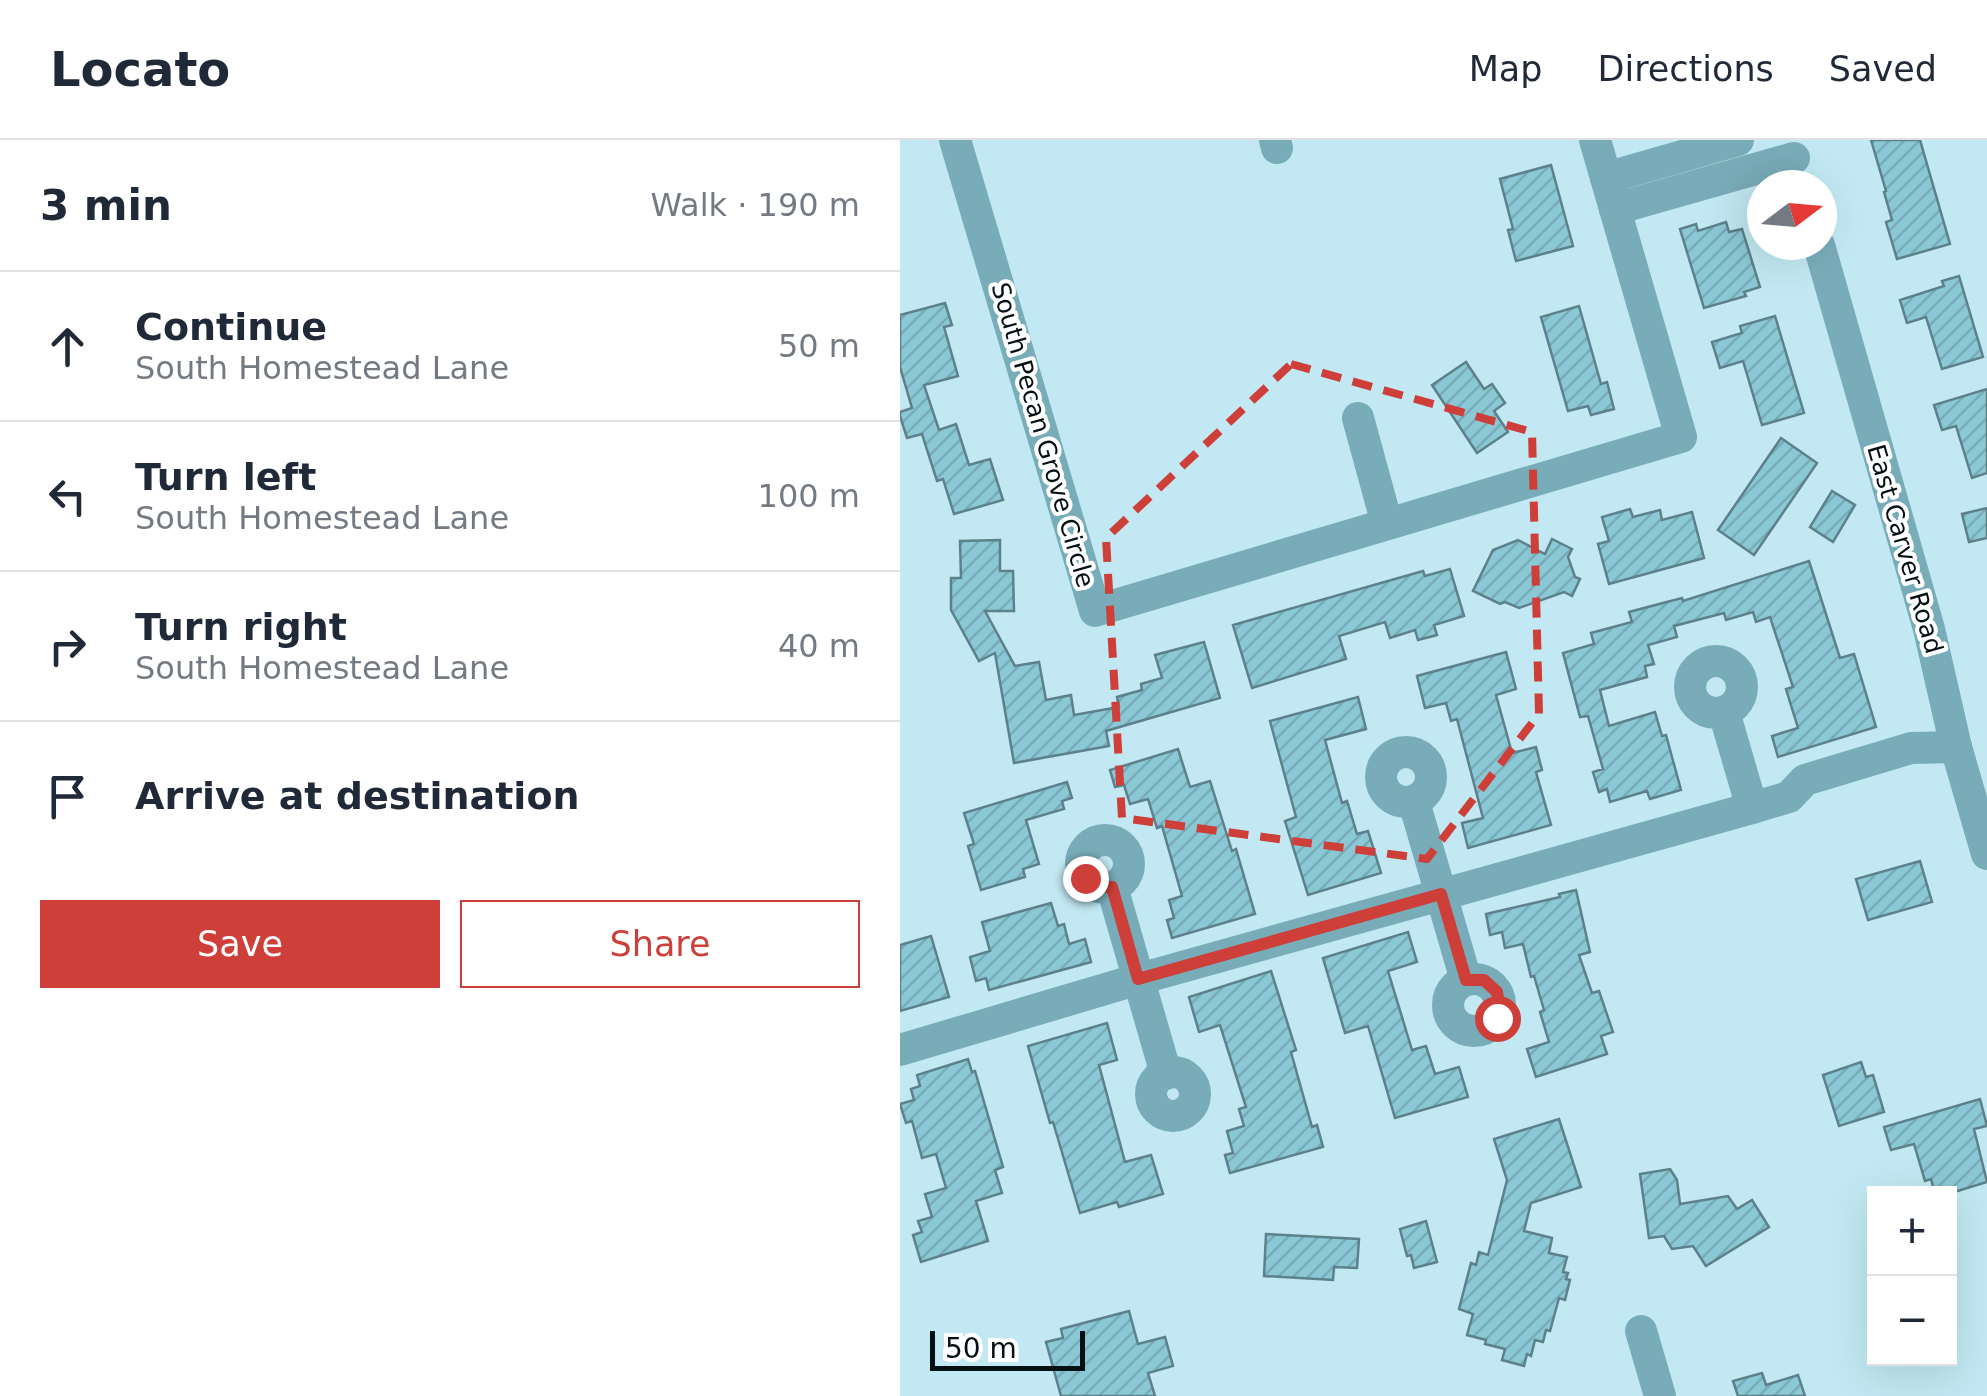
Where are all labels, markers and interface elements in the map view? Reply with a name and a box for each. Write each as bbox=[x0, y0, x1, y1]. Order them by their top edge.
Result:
text: Locato bbox=[50, 41, 230, 97]
text: Map bbox=[1469, 49, 1543, 89]
text: Directions bbox=[1598, 49, 1774, 89]
text: Saved bbox=[1829, 49, 1937, 89]
north arrow bbox=[1747, 170, 1837, 260]
text: 3 min bbox=[40, 181, 172, 230]
text: Walk · 190 m bbox=[650, 186, 860, 224]
street label: South Pecan Grove Circle bbox=[986, 279, 1100, 591]
text: Continue bbox=[135, 305, 327, 349]
icon: ahead bbox=[40, 319, 95, 374]
text: 50 m bbox=[778, 327, 860, 365]
text: South Homestead Lane bbox=[135, 349, 509, 387]
street label: East Carver Road bbox=[1861, 441, 1949, 657]
text: Turn left bbox=[135, 455, 316, 499]
icon: left bbox=[40, 469, 95, 524]
text: 100 m bbox=[758, 477, 860, 515]
text: South Homestead Lane bbox=[135, 499, 509, 537]
text: Turn right bbox=[135, 605, 347, 649]
icon: right bbox=[40, 619, 95, 674]
text: 40 m bbox=[778, 627, 860, 665]
text: South Homestead Lane bbox=[135, 649, 509, 687]
icon: arrive bbox=[40, 769, 95, 824]
text: Arrive at destination bbox=[135, 774, 580, 818]
route end bbox=[1063, 856, 1109, 902]
button: Save bbox=[40, 900, 440, 988]
button: Share bbox=[460, 900, 860, 988]
route start bbox=[1475, 996, 1521, 1042]
map controls bbox=[1867, 1186, 1957, 1366]
button: + bbox=[1867, 1186, 1957, 1276]
button: − bbox=[1867, 1276, 1957, 1366]
scale bar bbox=[930, 1326, 1085, 1370]
text: 50 m bbox=[945, 1332, 1017, 1365]

